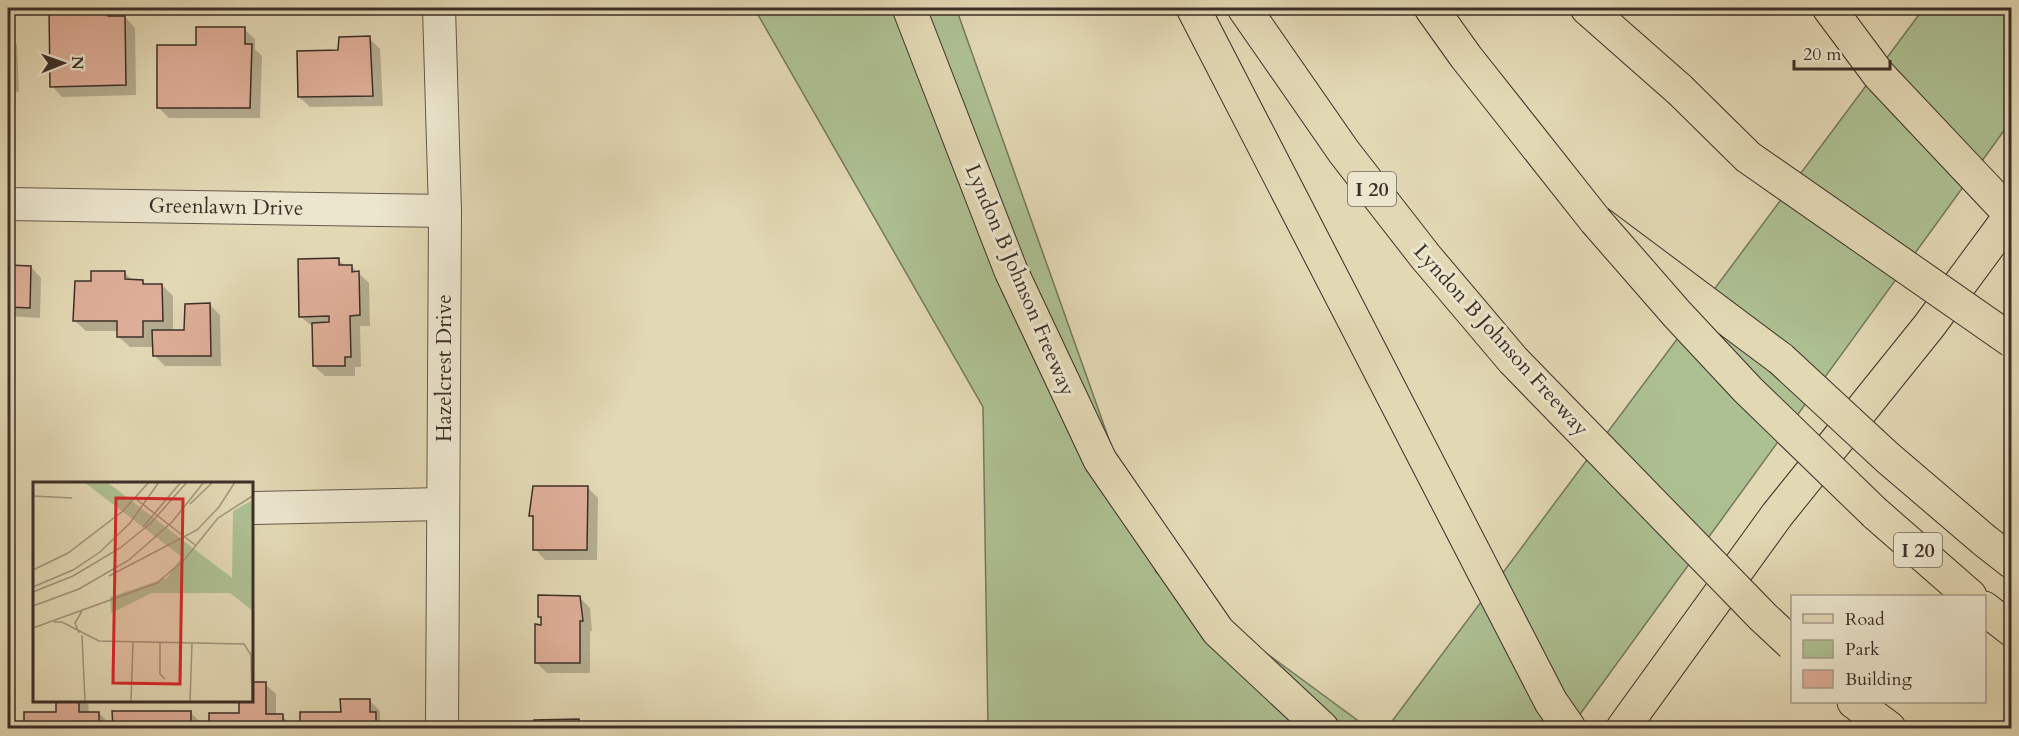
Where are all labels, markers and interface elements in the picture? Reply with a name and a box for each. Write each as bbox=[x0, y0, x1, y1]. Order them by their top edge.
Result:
north arrow bbox=[33, 33, 93, 93]
scale bar bbox=[1794, 33, 1890, 71]
text: 20 m bbox=[1803, 42, 1842, 67]
text: N bbox=[66, 56, 88, 70]
street label: Lyndon B Johnson Freeway bbox=[958, 160, 1082, 400]
road number: I 20 bbox=[1348, 172, 1396, 206]
street label: Greenlawn Drive bbox=[148, 191, 304, 223]
street label: Lyndon B Johnson Freeway bbox=[1407, 238, 1595, 442]
street label: Hazelcrest Drive bbox=[430, 294, 459, 442]
inset map bbox=[33, 482, 254, 703]
road number: I 20 bbox=[1894, 533, 1942, 567]
legend bbox=[1791, 595, 1986, 703]
text: Road bbox=[1845, 607, 1885, 632]
text: Park bbox=[1845, 637, 1880, 662]
text: Building bbox=[1845, 667, 1913, 692]

